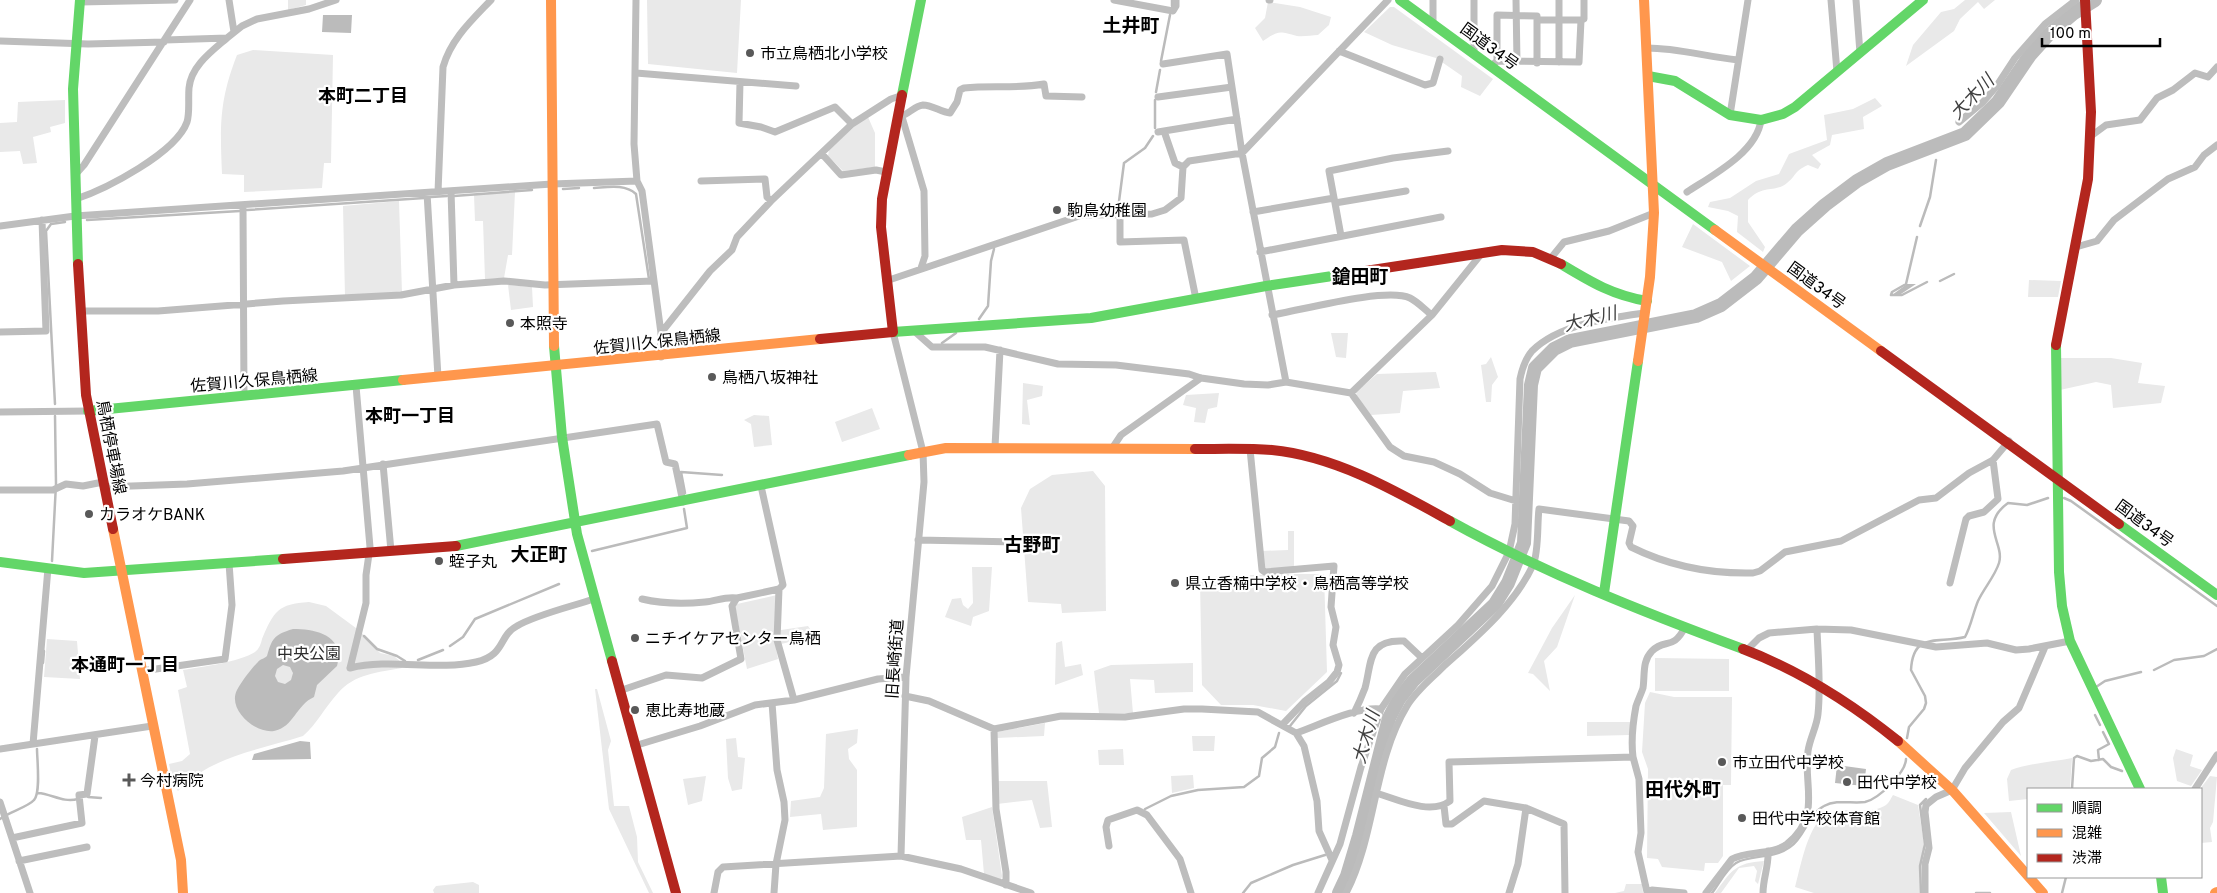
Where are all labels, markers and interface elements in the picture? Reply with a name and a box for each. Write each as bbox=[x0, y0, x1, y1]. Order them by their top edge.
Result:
district label: 土井町 bbox=[1102, 15, 1160, 39]
scale bar bbox=[2042, 15, 2160, 47]
street label: 国道34号 bbox=[1456, 20, 1522, 76]
text: 100 m bbox=[2050, 25, 2091, 44]
place label: 市立鳥栖北小学校 bbox=[760, 45, 888, 65]
marker: 市立鳥栖北小学校 bbox=[744, 47, 756, 59]
water label: 大木川 bbox=[1946, 69, 2001, 125]
district label: 本町二丁目 bbox=[318, 86, 408, 109]
place label: 駒鳥幼稚園 bbox=[1067, 202, 1147, 222]
marker: 駒鳥幼稚園 bbox=[1051, 204, 1063, 216]
street label: 国道34号 bbox=[1783, 259, 1849, 315]
district label: 鎗田町 bbox=[1331, 266, 1389, 290]
water label: 大木川 bbox=[1561, 302, 1621, 338]
place label: 本照寺 bbox=[520, 315, 568, 335]
marker: 本照寺 bbox=[504, 317, 516, 329]
street label: 佐賀川久保鳥栖線 bbox=[593, 326, 722, 360]
street label: 佐賀川久保鳥栖線 bbox=[190, 366, 319, 398]
place label: 鳥栖八坂神社 bbox=[722, 369, 818, 389]
marker: 鳥栖八坂神社 bbox=[706, 371, 718, 383]
street label: 鳥栖停車場線 bbox=[91, 398, 129, 496]
district label: 本町一丁目 bbox=[365, 406, 455, 429]
street label: 国道34号 bbox=[2111, 497, 2177, 553]
place label: カラオケBANK bbox=[99, 506, 205, 526]
marker: カラオケBANK bbox=[83, 508, 95, 520]
district label: 古野町 bbox=[1003, 534, 1061, 558]
district label: 大正町 bbox=[510, 544, 568, 568]
place label: 蛭子丸 bbox=[449, 553, 497, 573]
marker: 蛭子丸 bbox=[433, 555, 445, 567]
place label: 県立香楠中学校・鳥栖高等学校 bbox=[1185, 575, 1409, 595]
marker: 県立香楠中学校・鳥栖高等学校 bbox=[1169, 577, 1181, 589]
street label: 旧長崎街道 bbox=[883, 619, 909, 700]
place label: ニチイケアセンター鳥栖 bbox=[645, 630, 821, 650]
marker: ニチイケアセンター鳥栖 bbox=[629, 632, 641, 644]
park label: 中央公園 bbox=[277, 645, 341, 665]
district label: 本通町一丁目 bbox=[71, 655, 179, 678]
place label: 恵比寿地蔵 bbox=[645, 702, 725, 722]
marker: 恵比寿地蔵 bbox=[629, 704, 641, 716]
water label: 大木川 bbox=[1349, 706, 1386, 767]
place label: 市立田代中学校 bbox=[1732, 754, 1844, 774]
marker: 市立田代中学校 bbox=[1716, 756, 1728, 768]
place label: 今村病院 bbox=[140, 772, 204, 792]
marker: 今村病院 bbox=[122, 773, 136, 787]
place label: 田代中学校 bbox=[1857, 774, 1937, 794]
marker: 田代中学校 bbox=[1841, 776, 1853, 788]
district label: 田代外町 bbox=[1645, 779, 1721, 803]
legend bbox=[2027, 788, 2202, 878]
text: 順調 bbox=[2072, 800, 2102, 819]
place label: 田代中学校体育館 bbox=[1752, 810, 1880, 830]
marker: 田代中学校体育館 bbox=[1736, 812, 1748, 824]
text: 混雑 bbox=[2072, 825, 2102, 844]
text: 渋滞 bbox=[2072, 850, 2102, 869]

